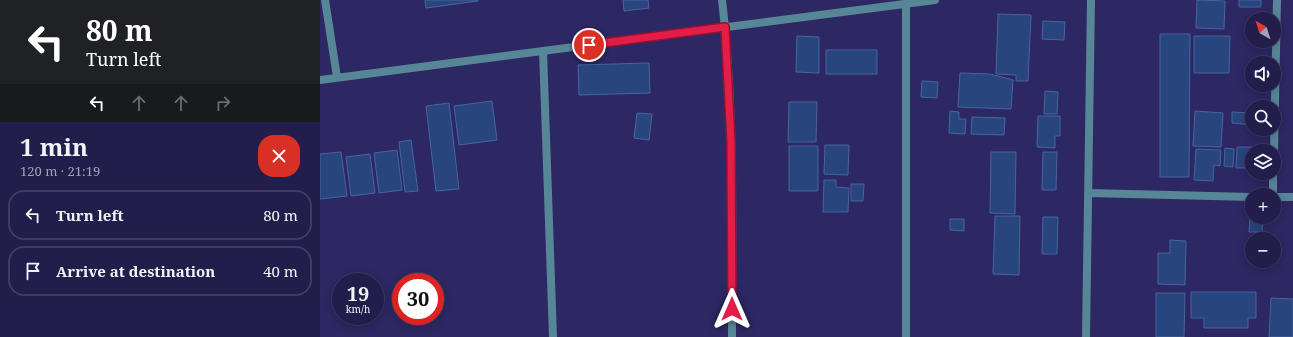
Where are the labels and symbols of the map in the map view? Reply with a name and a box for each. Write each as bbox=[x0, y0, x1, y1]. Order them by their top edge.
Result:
north arrow bbox=[1245, 12, 1281, 48]
pin bbox=[572, 28, 606, 62]
speed limit sign: 30 bbox=[392, 273, 444, 325]
position arrow bbox=[711, 288, 753, 330]

